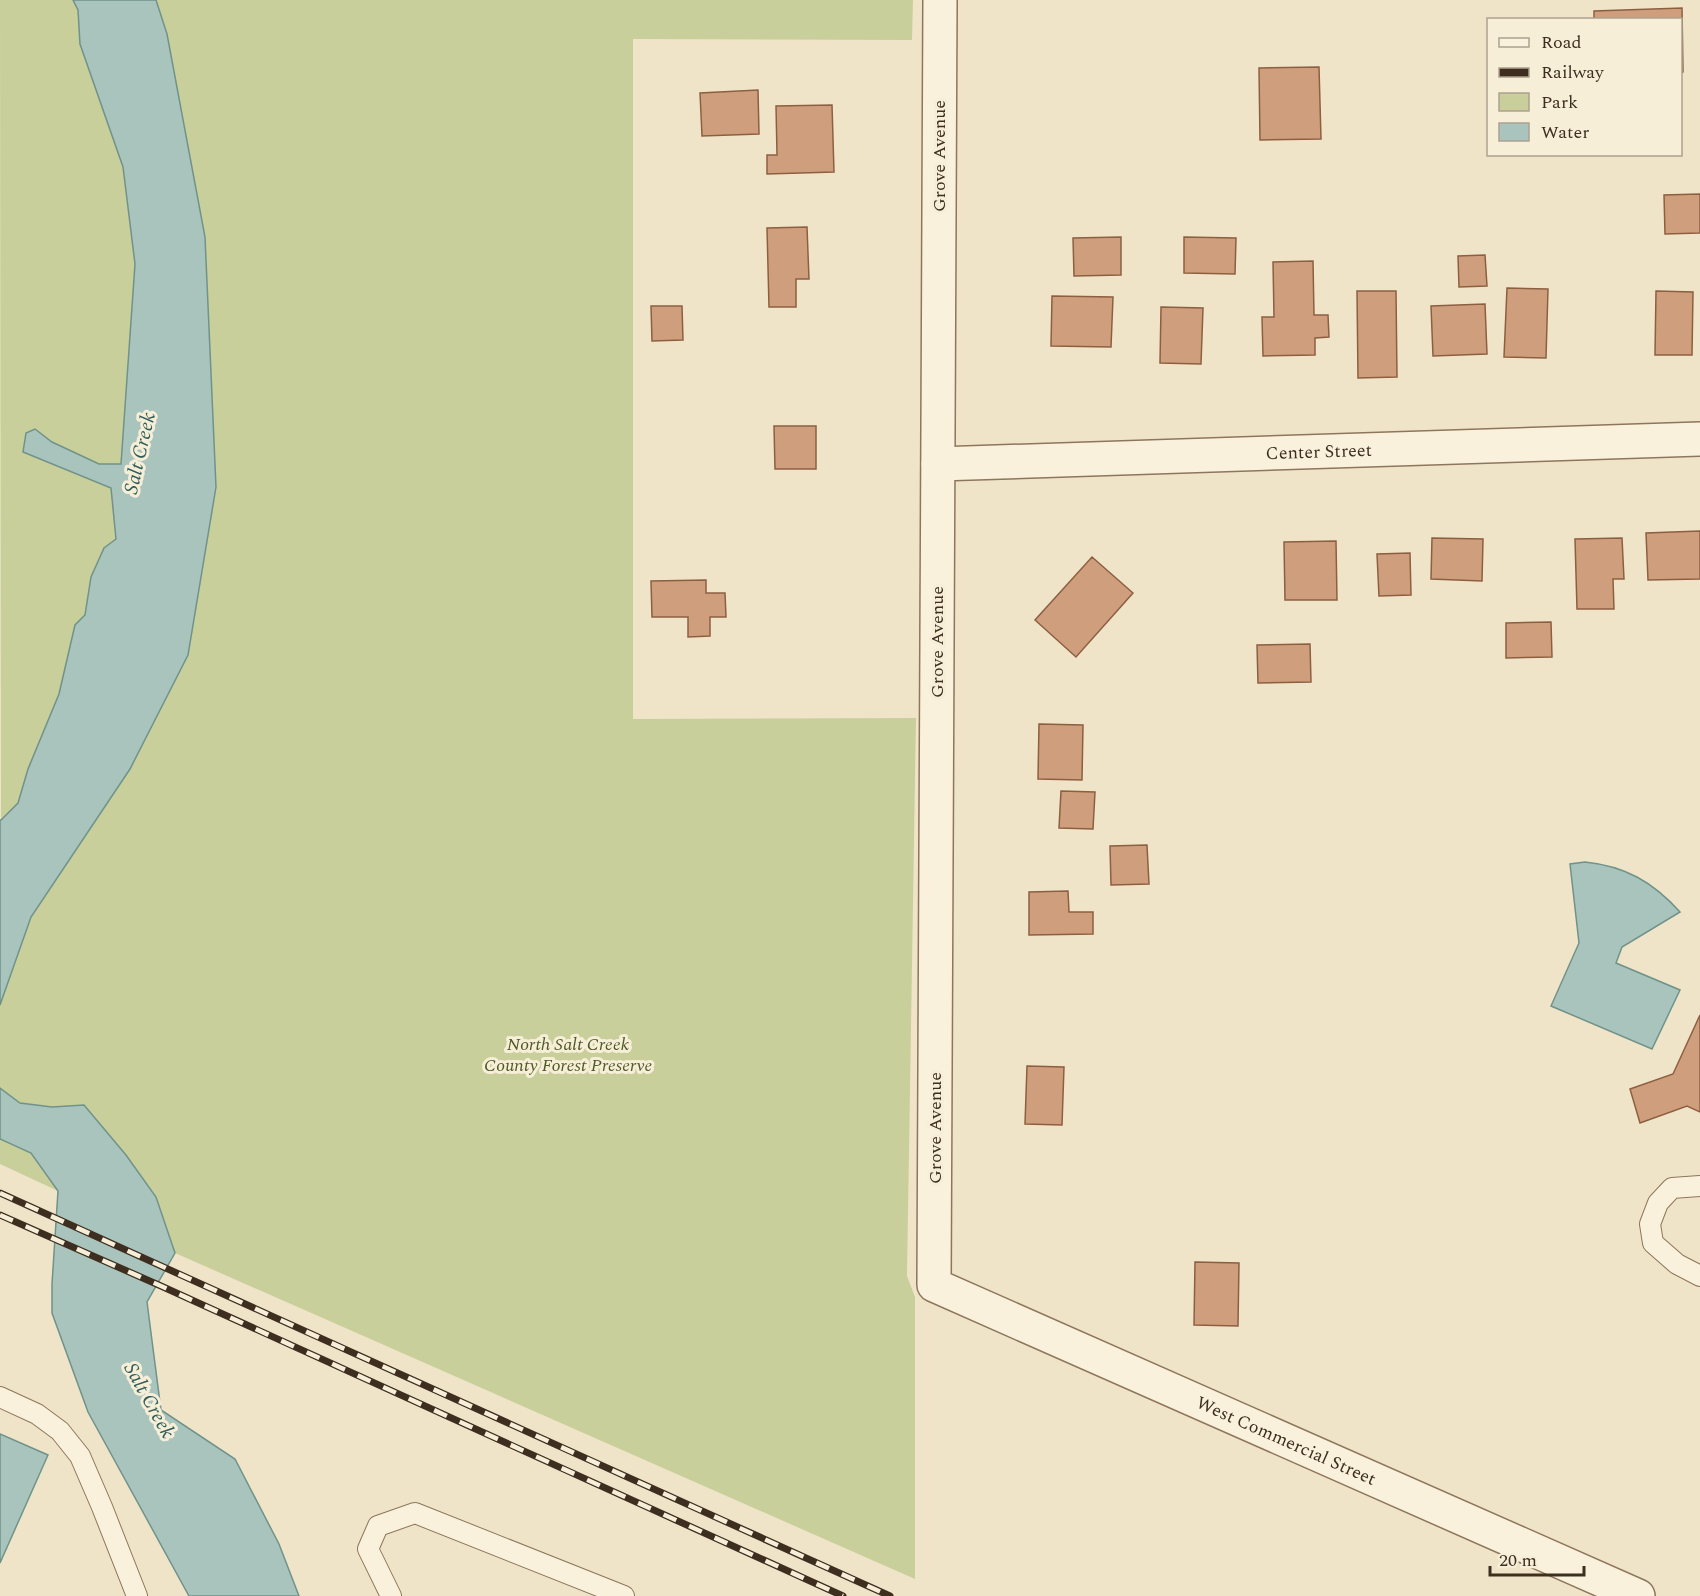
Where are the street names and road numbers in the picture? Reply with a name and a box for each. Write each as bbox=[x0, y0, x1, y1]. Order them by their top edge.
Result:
street label: Grove Avenue bbox=[926, 100, 953, 212]
street label: Center Street bbox=[1265, 437, 1372, 467]
street label: Grove Avenue bbox=[924, 586, 951, 698]
street label: Grove Avenue bbox=[922, 1072, 949, 1184]
street label: West Commercial Street bbox=[1192, 1389, 1380, 1493]

